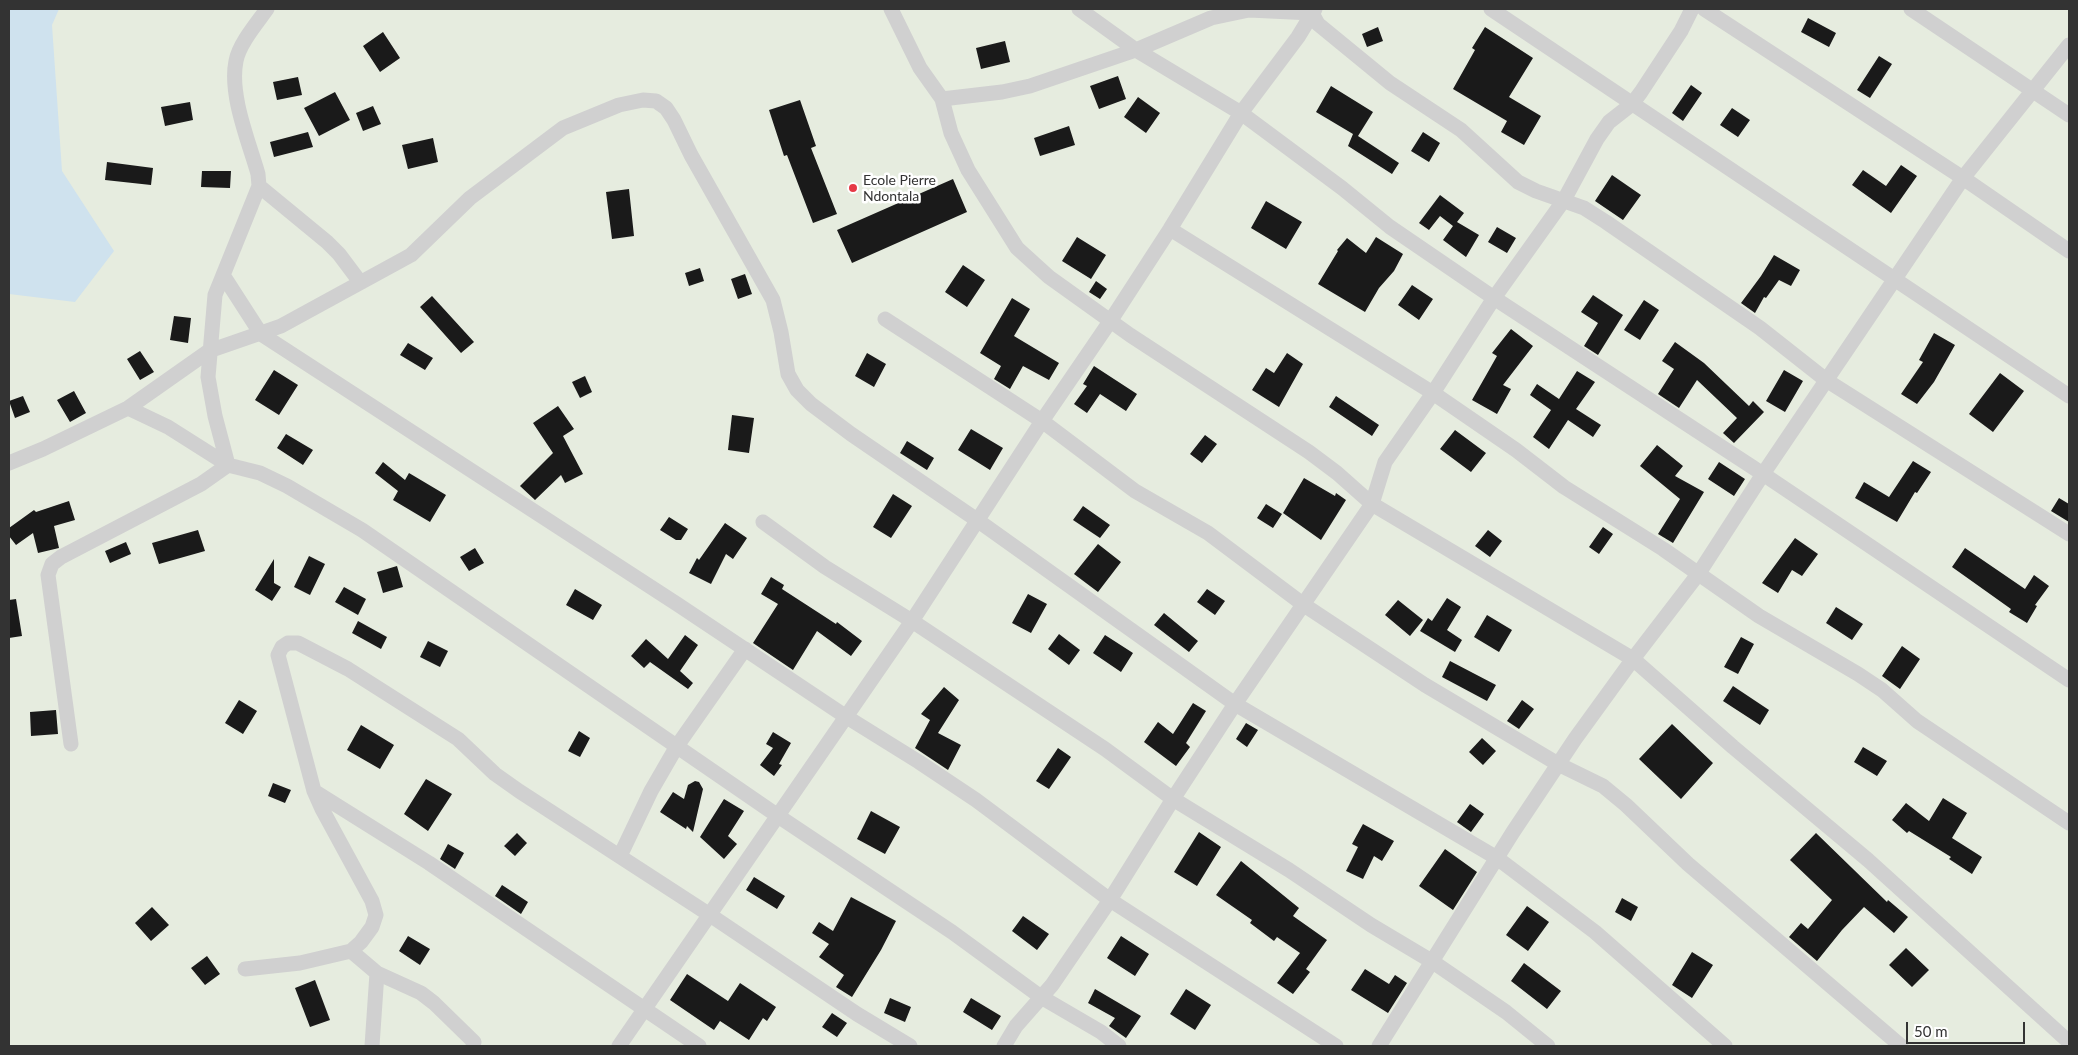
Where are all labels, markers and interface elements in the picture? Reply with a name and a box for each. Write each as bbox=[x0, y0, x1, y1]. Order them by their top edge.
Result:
place label: Ecole Pierre Ndontala bbox=[863, 172, 936, 204]
marker: Ecole Pierre Ndontala bbox=[847, 182, 859, 194]
scale bar bbox=[1908, 1012, 2027, 1044]
text: 50 m bbox=[1914, 1022, 1948, 1040]

